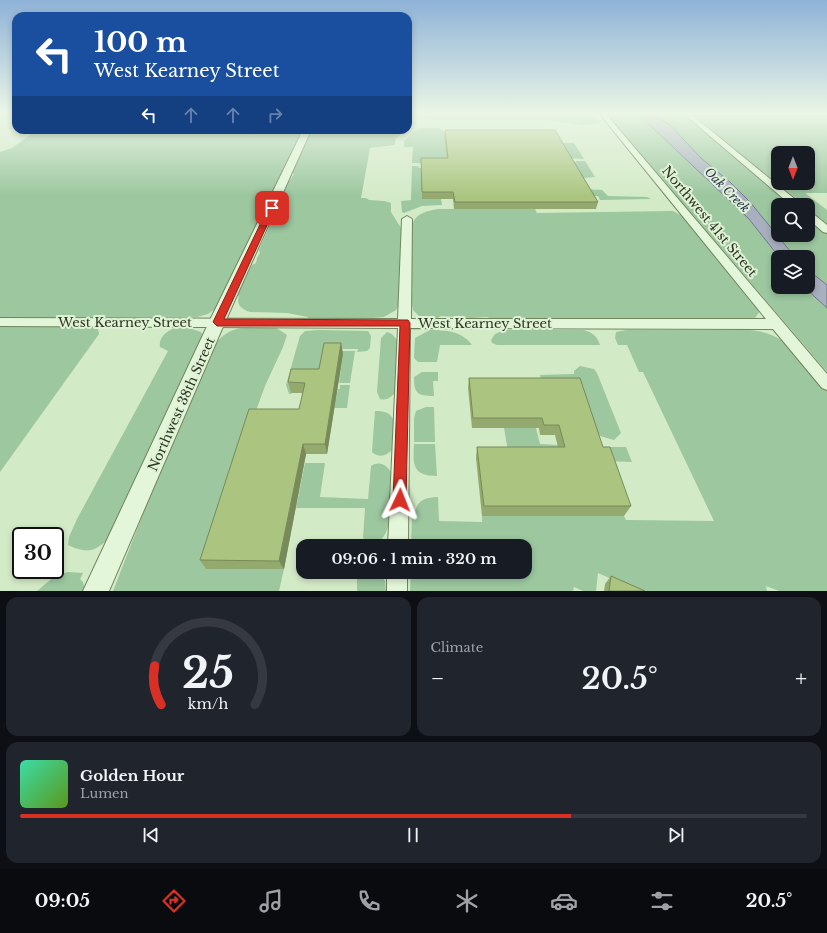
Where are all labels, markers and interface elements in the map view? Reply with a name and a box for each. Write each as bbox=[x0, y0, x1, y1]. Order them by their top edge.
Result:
text: 100 m bbox=[94, 25, 187, 60]
icon: left bbox=[28, 28, 80, 80]
text: West Kearney Street bbox=[94, 60, 280, 82]
icon: left bbox=[138, 104, 160, 126]
icon: ahead bbox=[180, 104, 202, 126]
icon: ahead bbox=[222, 104, 244, 126]
icon: right bbox=[264, 104, 286, 126]
north arrow bbox=[771, 146, 815, 190]
map controls bbox=[771, 146, 815, 294]
street label: Northwest 41st Street bbox=[658, 162, 761, 280]
water label: Oak Creek bbox=[702, 164, 753, 215]
pin bbox=[255, 191, 289, 225]
icon: arrive bbox=[261, 197, 283, 219]
button: search bbox=[771, 198, 815, 242]
button: layers bbox=[771, 250, 815, 294]
street label: West Kearney Street bbox=[57, 314, 192, 331]
street label: West Kearney Street bbox=[417, 315, 552, 332]
street label: Northwest 38th Street bbox=[144, 334, 219, 474]
position arrow bbox=[379, 479, 421, 521]
speed limit sign: 30 bbox=[12, 527, 64, 579]
text: 09:06 · 1 min · 320 m bbox=[331, 549, 497, 568]
text: Climate bbox=[431, 639, 483, 656]
text: 25 bbox=[182, 647, 234, 698]
text: 20.5° bbox=[581, 660, 658, 697]
text: − bbox=[431, 665, 444, 692]
text: + bbox=[795, 665, 807, 692]
text: km/h bbox=[188, 694, 229, 712]
text: Golden Hour bbox=[80, 766, 184, 785]
text: Lumen bbox=[80, 785, 129, 802]
icon: previous bbox=[140, 824, 162, 846]
icon: pause bbox=[402, 824, 424, 846]
icon: next bbox=[665, 824, 687, 846]
icon: directions bbox=[160, 887, 188, 915]
icon: music bbox=[257, 887, 285, 915]
icon: phone bbox=[355, 887, 383, 915]
icon: climate bbox=[453, 887, 481, 915]
icon: car bbox=[550, 887, 578, 915]
icon: filters bbox=[648, 887, 676, 915]
text: 09:05 bbox=[35, 890, 90, 912]
text: 20.5° bbox=[746, 890, 792, 912]

